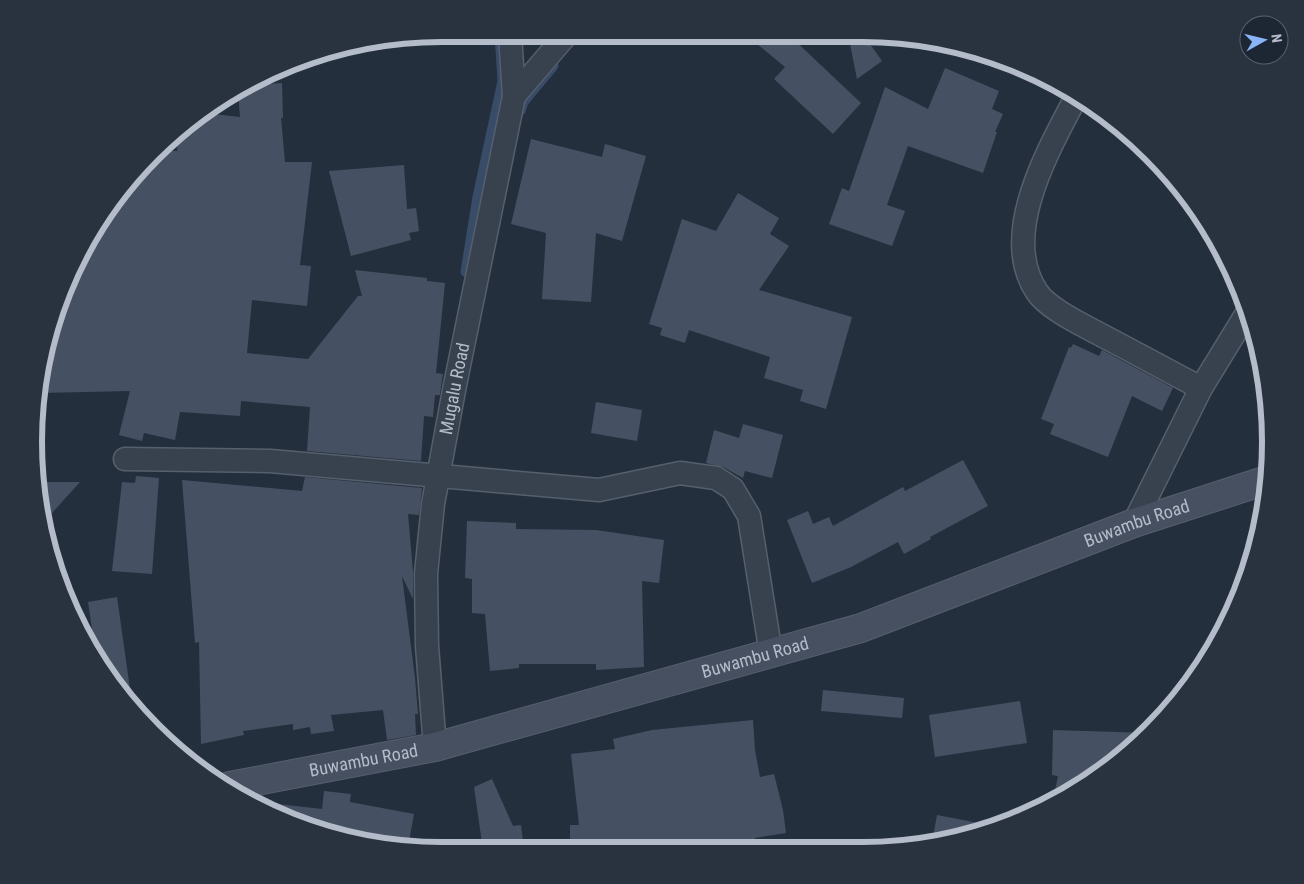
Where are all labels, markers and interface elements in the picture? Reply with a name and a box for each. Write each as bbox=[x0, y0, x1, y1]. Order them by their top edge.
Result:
north arrow bbox=[1239, 15, 1289, 65]
text: N bbox=[1268, 33, 1285, 44]
street label: Mugalu Road bbox=[435, 341, 473, 436]
street label: Buwambu Road bbox=[1081, 495, 1192, 551]
street label: Buwambu Road bbox=[699, 632, 811, 682]
street label: Buwambu Road bbox=[307, 739, 420, 781]

